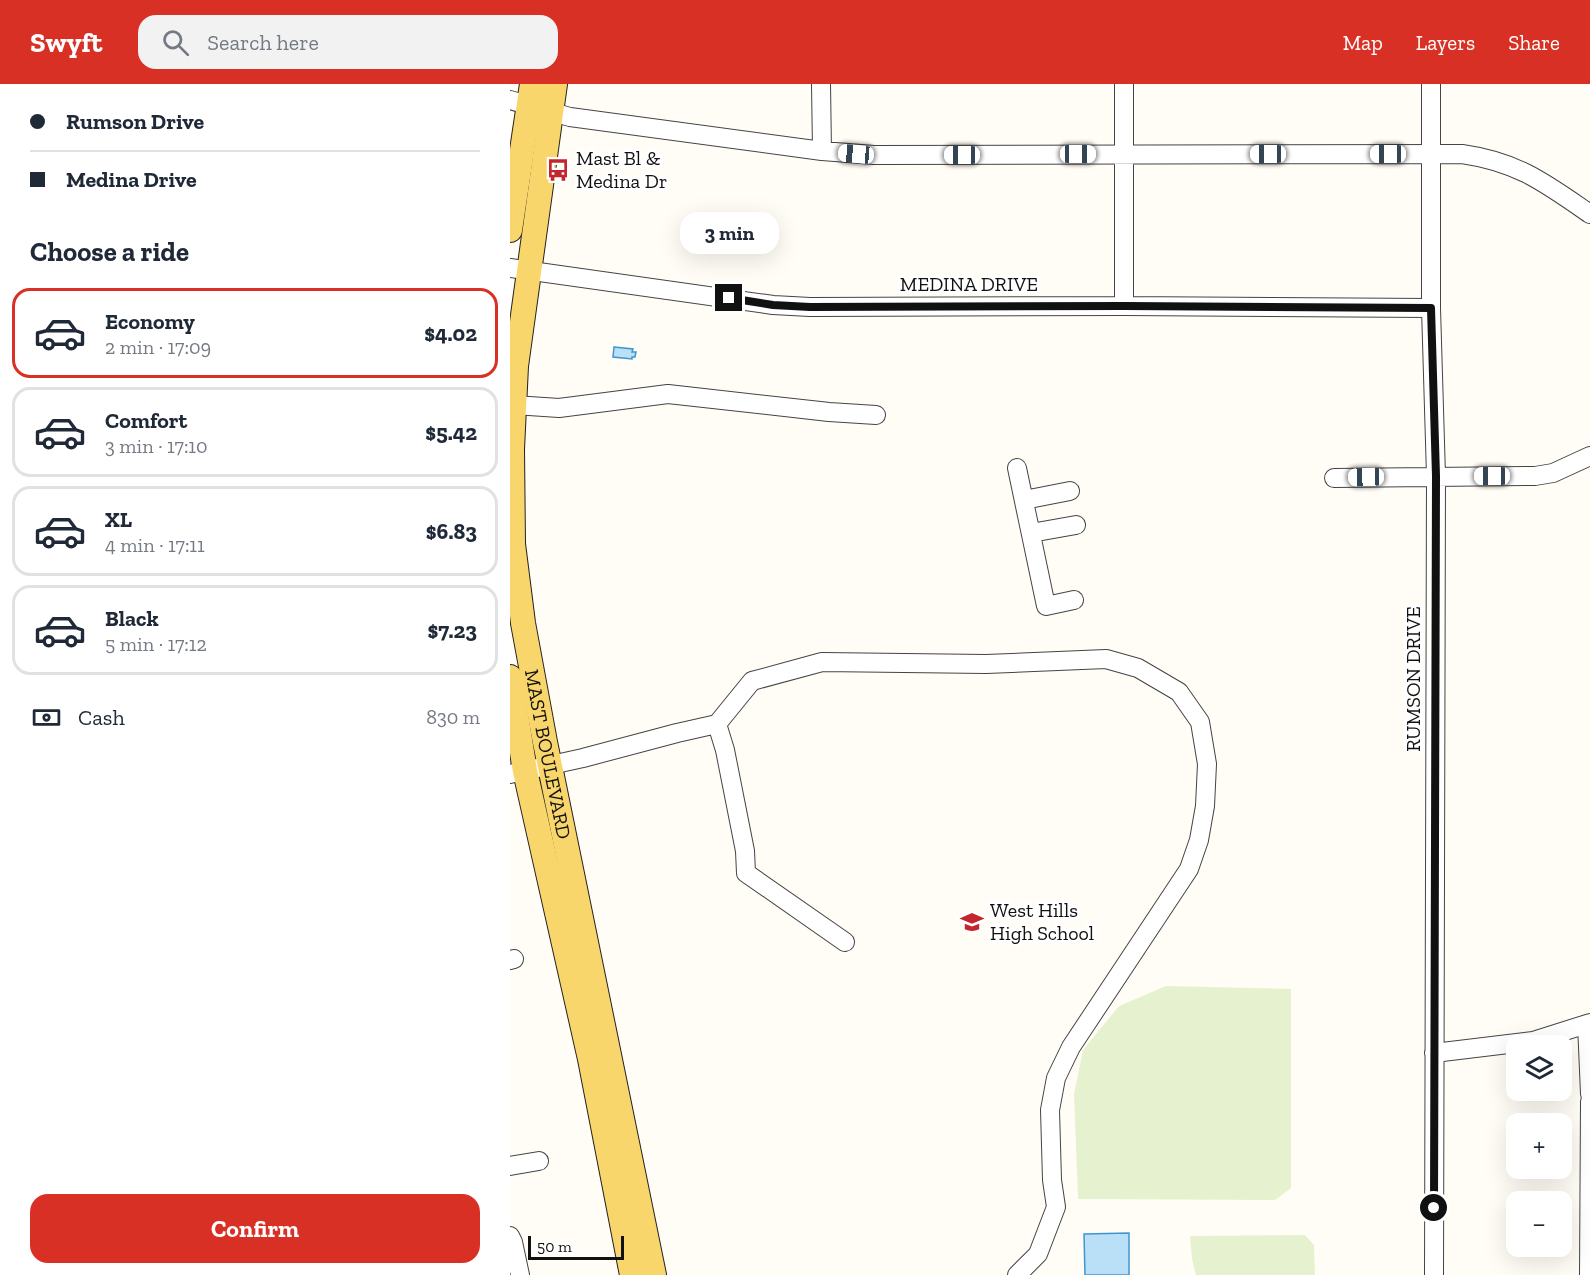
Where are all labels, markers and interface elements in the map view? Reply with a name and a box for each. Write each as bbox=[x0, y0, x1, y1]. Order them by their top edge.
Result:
search box bbox=[138, 15, 558, 69]
text: Swyft bbox=[30, 26, 102, 59]
icon: search bbox=[159, 26, 192, 59]
text: Search here bbox=[207, 29, 319, 56]
text: Map bbox=[1343, 30, 1383, 55]
text: Layers bbox=[1416, 30, 1475, 55]
text: Share bbox=[1508, 30, 1560, 55]
text: Rumson Drive bbox=[66, 108, 204, 135]
car bbox=[837, 143, 875, 165]
car bbox=[1060, 145, 1096, 163]
car bbox=[1250, 145, 1286, 163]
car bbox=[1370, 145, 1406, 163]
place label: Mast Bl & Medina Dr bbox=[576, 146, 667, 193]
car bbox=[944, 146, 980, 164]
bus stop icon: Mast Bl & Medina Dr bbox=[545, 157, 571, 183]
text: Medina Drive bbox=[66, 166, 197, 193]
callout: 3 min bbox=[680, 211, 778, 253]
text: 3 min bbox=[705, 221, 754, 245]
text: Choose a ride bbox=[30, 236, 189, 268]
street label: MEDINA DRIVE bbox=[900, 272, 1038, 296]
route end bbox=[715, 284, 742, 311]
icon: car bbox=[33, 306, 87, 360]
text: Economy bbox=[105, 308, 195, 335]
text: $4.02 bbox=[424, 320, 477, 347]
text: 2 min · 17:09 bbox=[105, 335, 211, 359]
icon: car bbox=[33, 405, 87, 459]
text: Comfort bbox=[105, 407, 187, 434]
text: $5.42 bbox=[425, 419, 477, 446]
text: 3 min · 17:10 bbox=[105, 434, 208, 458]
car bbox=[1474, 467, 1510, 485]
car bbox=[1348, 468, 1384, 486]
icon: car bbox=[33, 504, 87, 558]
text: XL bbox=[105, 506, 132, 533]
text: $6.83 bbox=[426, 518, 477, 545]
text: 4 min · 17:11 bbox=[105, 533, 205, 557]
icon: car bbox=[33, 603, 87, 657]
text: Black bbox=[105, 605, 159, 632]
street label: RUMSON DRIVE bbox=[1401, 606, 1425, 752]
text: $7.23 bbox=[428, 617, 477, 644]
text: 5 min · 17:12 bbox=[105, 632, 207, 656]
street label: MAST BOULEVARD bbox=[520, 667, 577, 841]
icon: cash bbox=[30, 701, 63, 734]
text: Cash bbox=[78, 704, 125, 731]
text: 830 m bbox=[426, 705, 480, 729]
place label: West Hills High School bbox=[990, 898, 1094, 945]
school or university icon: West Hills High School bbox=[959, 909, 985, 935]
map controls bbox=[1506, 1035, 1572, 1257]
button: layers bbox=[1506, 1035, 1572, 1101]
button: + bbox=[1506, 1113, 1572, 1179]
button: − bbox=[1506, 1191, 1572, 1257]
button: Confirm bbox=[30, 1194, 480, 1263]
route start bbox=[1420, 1194, 1447, 1221]
scale bar bbox=[528, 1233, 624, 1260]
text: 50 m bbox=[537, 1237, 572, 1256]

